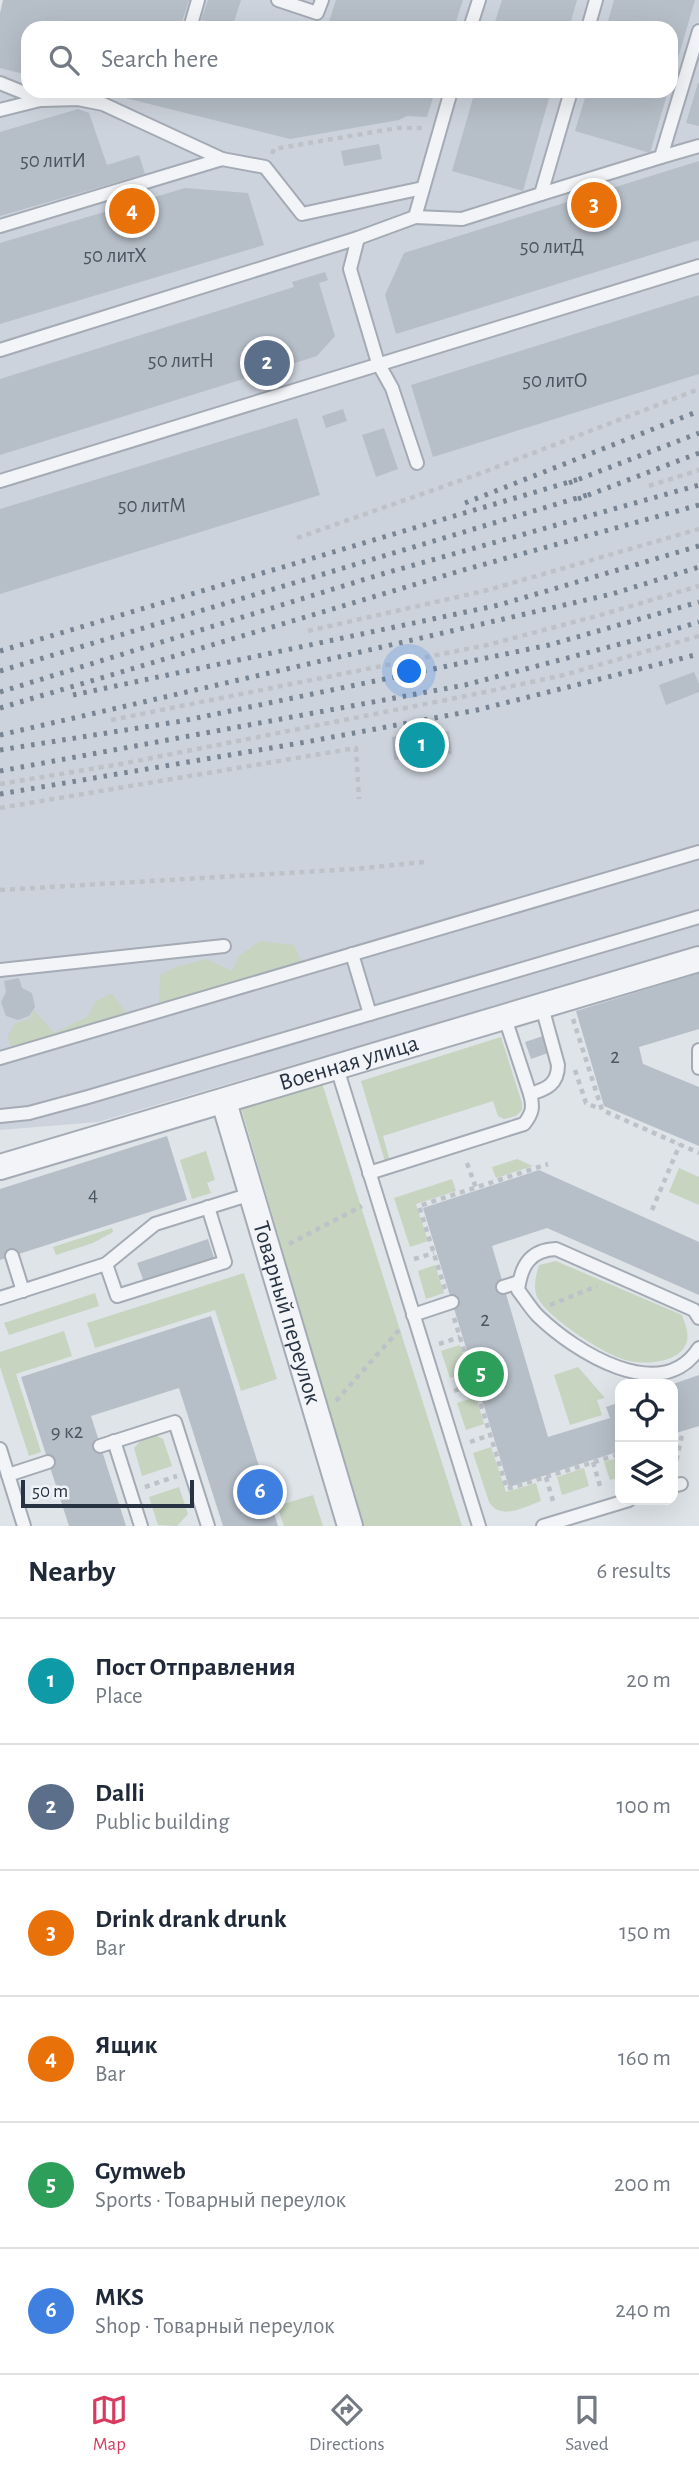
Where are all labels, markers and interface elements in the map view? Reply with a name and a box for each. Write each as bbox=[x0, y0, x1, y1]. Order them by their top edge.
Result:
search box bbox=[21, 21, 678, 98]
icon: search bbox=[45, 41, 83, 79]
text: Search here bbox=[101, 46, 219, 72]
house number: 50 литИ bbox=[20, 150, 86, 171]
pin: 3 bbox=[571, 179, 617, 231]
pin: 4 bbox=[109, 185, 155, 237]
house number: 50 литД bbox=[520, 236, 584, 257]
house number: 50 литХ bbox=[83, 245, 147, 266]
pin: 2 bbox=[244, 337, 290, 389]
house number: 50 литН bbox=[148, 350, 214, 371]
house number: 50 литО bbox=[522, 370, 588, 391]
house number: 50 литМ bbox=[118, 495, 186, 516]
your location bbox=[392, 654, 426, 688]
pin: 1 bbox=[399, 719, 445, 771]
street label: Военная улица bbox=[276, 1031, 422, 1095]
house number: 2 bbox=[610, 1046, 620, 1067]
house number: 4 bbox=[88, 1184, 98, 1205]
street label: Товарный переулок bbox=[248, 1219, 325, 1407]
house number: 2 bbox=[480, 1309, 490, 1330]
pin: 5 bbox=[458, 1348, 504, 1400]
map controls bbox=[615, 1379, 678, 1505]
button: locate bbox=[615, 1379, 678, 1442]
house number: 9 к2 bbox=[51, 1421, 83, 1442]
button: layers bbox=[615, 1442, 678, 1505]
pin: 6 bbox=[237, 1466, 283, 1518]
scale bar bbox=[21, 1477, 194, 1509]
text: 50 m bbox=[32, 1482, 68, 1501]
text: Nearby bbox=[28, 1557, 116, 1587]
text: 6 results bbox=[597, 1560, 671, 1583]
text: Пост Отправления bbox=[95, 1654, 296, 1680]
text: 1 bbox=[47, 1669, 55, 1692]
text: 20 m bbox=[626, 1669, 671, 1692]
text: Place bbox=[95, 1685, 143, 1708]
text: Dalli bbox=[95, 1780, 145, 1806]
text: 2 bbox=[46, 1795, 56, 1818]
text: 100 m bbox=[617, 1795, 671, 1818]
text: Public building bbox=[95, 1811, 229, 1834]
text: Drink drank drunk bbox=[95, 1906, 287, 1932]
text: 3 bbox=[46, 1921, 56, 1944]
text: 150 m bbox=[619, 1921, 671, 1944]
text: Bar bbox=[95, 1937, 125, 1960]
text: Ящик bbox=[95, 2032, 157, 2058]
text: 4 bbox=[45, 2047, 57, 2070]
text: 160 m bbox=[618, 2047, 671, 2070]
text: Bar bbox=[95, 2063, 125, 2086]
text: Gymweb bbox=[95, 2158, 186, 2184]
text: 5 bbox=[46, 2173, 56, 2196]
text: 200 m bbox=[614, 2173, 671, 2196]
text: Sports · Товарный переулок bbox=[95, 2189, 346, 2212]
text: MKS bbox=[95, 2284, 144, 2310]
text: 6 bbox=[45, 2299, 57, 2322]
text: 240 m bbox=[615, 2299, 671, 2322]
text: Shop · Товарный переулок bbox=[95, 2315, 335, 2338]
tab: Map bbox=[90, 2391, 128, 2456]
tab: Directions bbox=[309, 2391, 385, 2456]
tab: Saved bbox=[565, 2391, 609, 2456]

